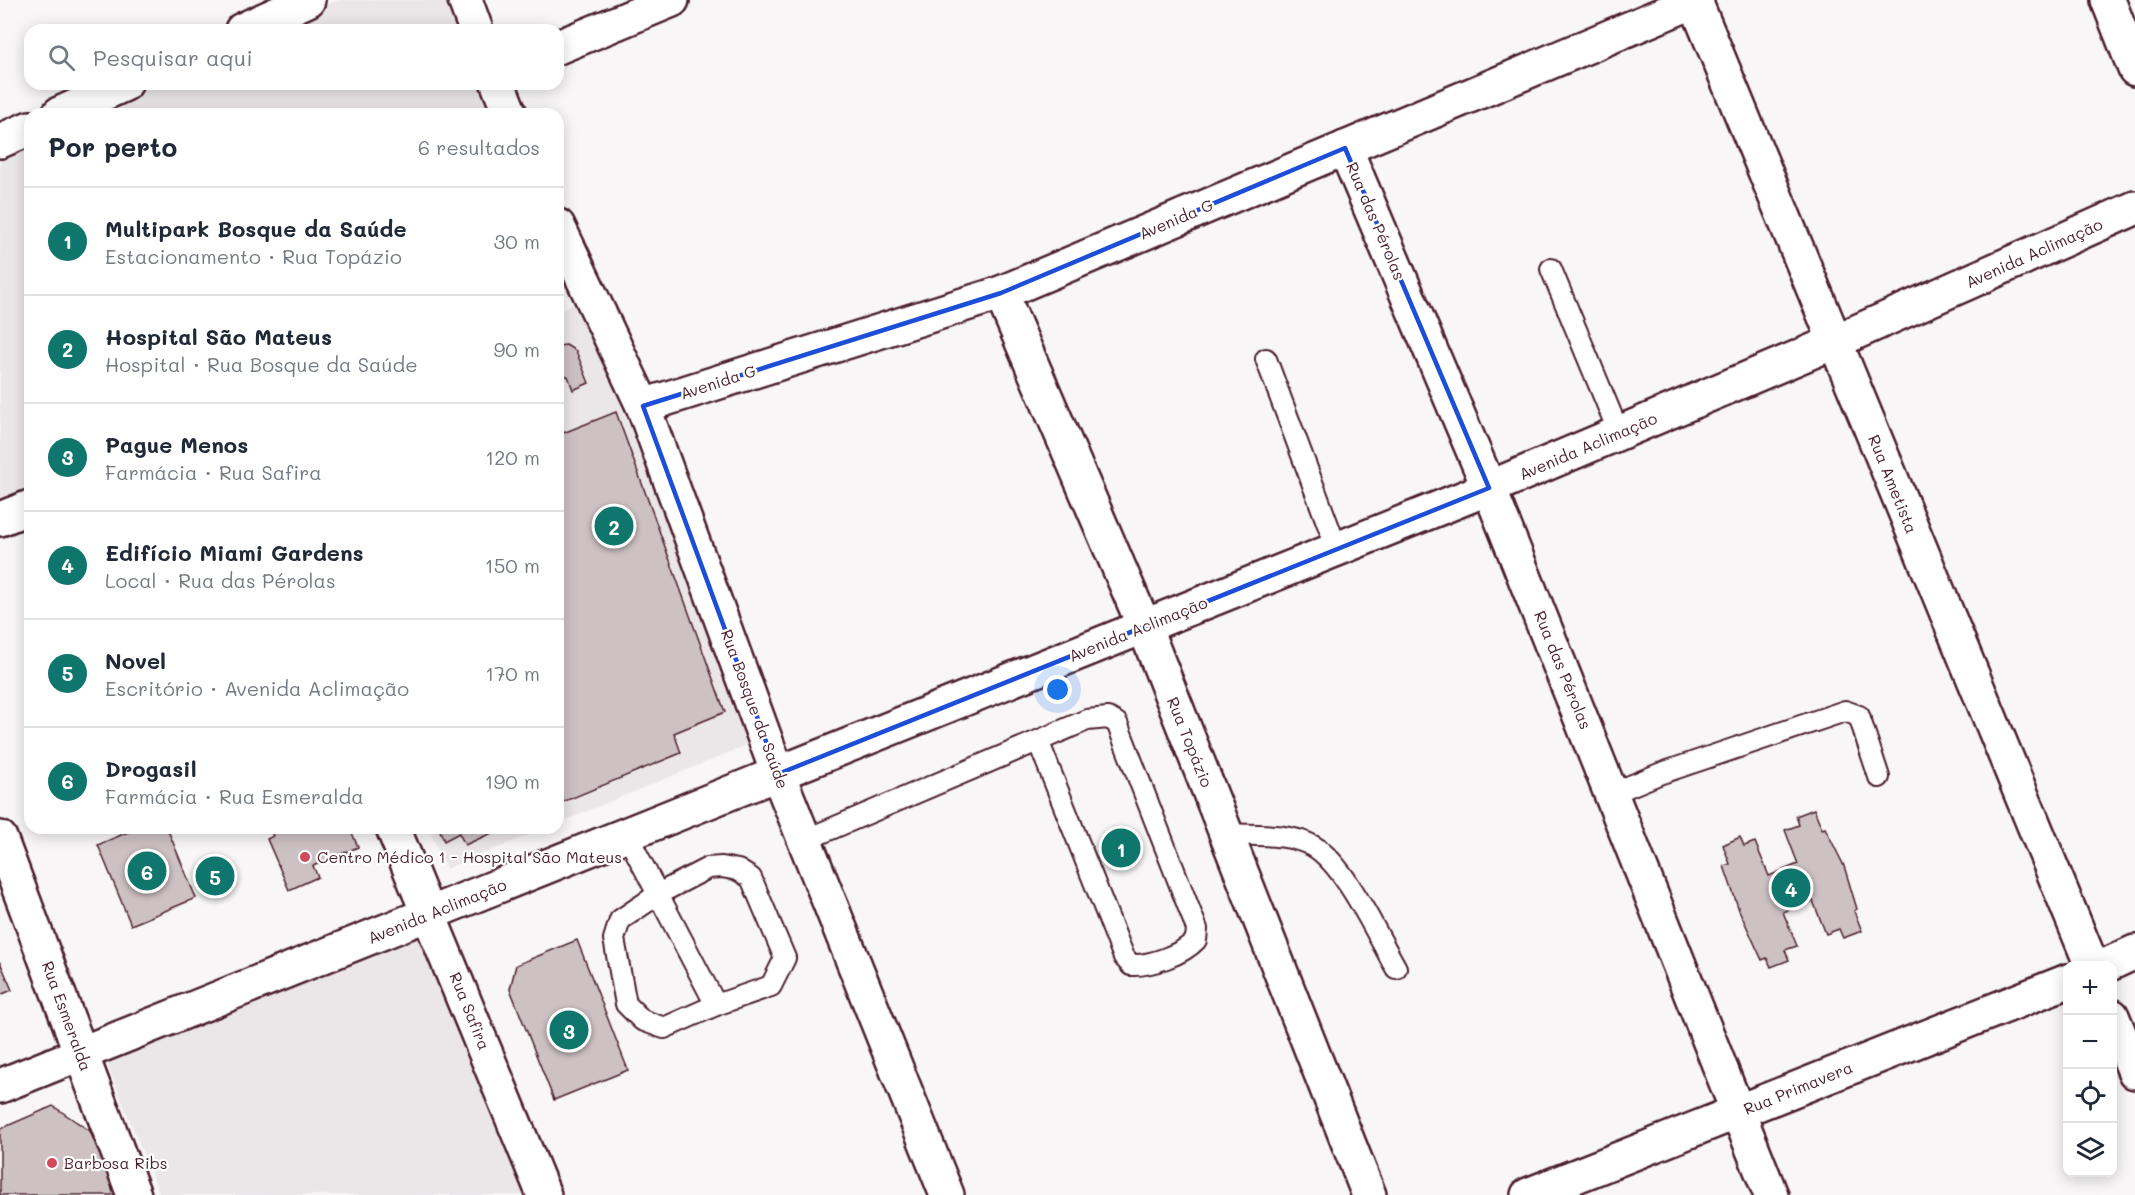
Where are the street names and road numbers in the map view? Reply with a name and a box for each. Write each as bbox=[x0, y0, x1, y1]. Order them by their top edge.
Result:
street label: Rua das Pérolas bbox=[1342, 159, 1411, 283]
street label: Avenida G bbox=[1135, 193, 1216, 244]
street label: Avenida Aclimação bbox=[1962, 213, 2106, 292]
street label: Avenida G bbox=[677, 359, 759, 404]
street label: Avenida Aclimação bbox=[1516, 407, 1660, 484]
street label: Rua Ametista bbox=[1864, 431, 1923, 536]
street label: Avenida Aclimação bbox=[1065, 591, 1210, 666]
street label: Rua das Pérolas bbox=[1530, 607, 1597, 732]
street label: Rua Bosque da Saúde bbox=[717, 626, 794, 792]
street label: Rua Topázio bbox=[1163, 694, 1218, 790]
street label: Avenida Aclimação bbox=[364, 873, 509, 948]
street label: Rua Esmeralda bbox=[38, 958, 97, 1074]
street label: Rua Safira bbox=[445, 969, 496, 1053]
street label: Rua Primavera bbox=[1740, 1056, 1855, 1119]

